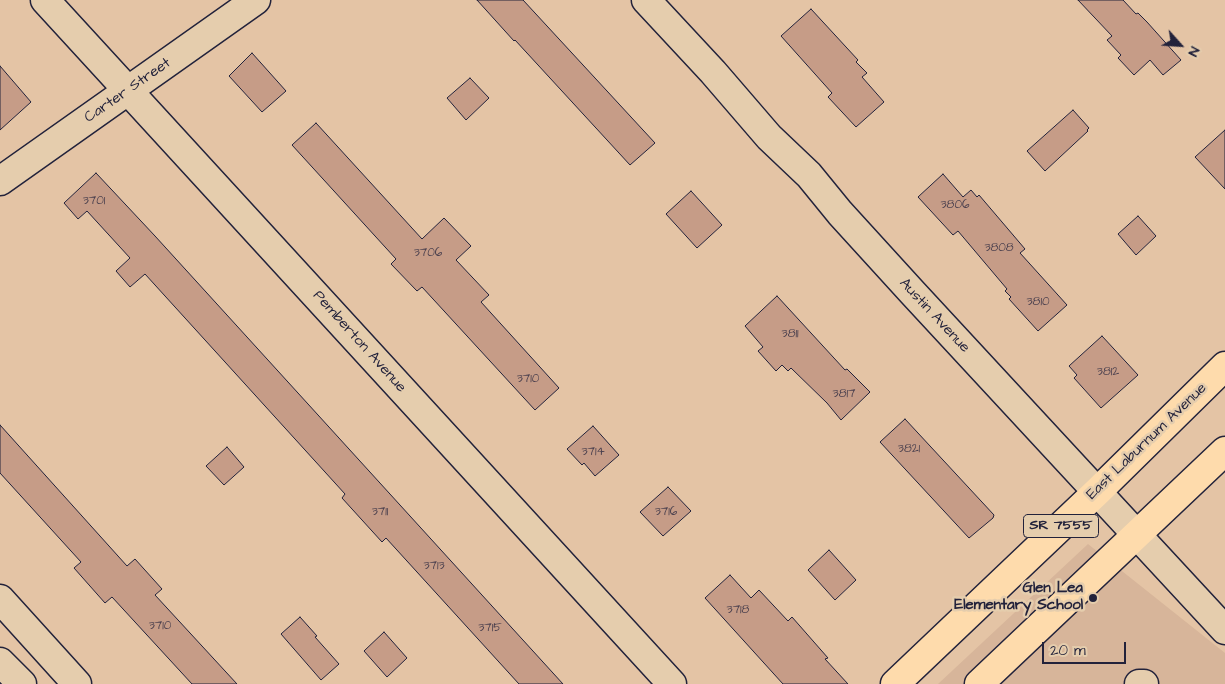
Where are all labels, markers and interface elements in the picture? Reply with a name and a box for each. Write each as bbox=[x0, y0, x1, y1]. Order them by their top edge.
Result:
north arrow bbox=[1155, 20, 1205, 70]
text: N bbox=[1183, 43, 1204, 60]
street label: Carter Street bbox=[81, 55, 175, 127]
house number: 3701 bbox=[83, 194, 105, 208]
house number: 3806 bbox=[941, 198, 969, 212]
house number: 3808 bbox=[984, 241, 1014, 255]
house number: 3706 bbox=[414, 246, 442, 260]
street label: Austin Avenue bbox=[895, 275, 973, 357]
street label: Pemberton Avenue bbox=[309, 287, 409, 397]
house number: 3810 bbox=[1027, 295, 1049, 309]
house number: 3811 bbox=[782, 327, 798, 341]
house number: 3812 bbox=[1097, 365, 1119, 379]
house number: 3710 bbox=[517, 372, 539, 386]
street label: East Laburnum Avenue bbox=[1083, 380, 1211, 504]
house number: 3817 bbox=[833, 387, 855, 401]
house number: 3821 bbox=[898, 442, 920, 456]
house number: 3714 bbox=[581, 445, 605, 459]
house number: 3711 bbox=[372, 505, 388, 519]
house number: 3716 bbox=[655, 505, 677, 519]
road number: SR 7555 bbox=[1024, 514, 1098, 538]
house number: 3713 bbox=[423, 559, 445, 573]
place label: Glen Lea Elementary School bbox=[954, 580, 1083, 615]
marker: Glen Lea Elementary School bbox=[1087, 592, 1099, 604]
house number: 3718 bbox=[727, 603, 749, 617]
house number: 3710 bbox=[149, 619, 171, 633]
house number: 3715 bbox=[478, 621, 502, 635]
scale bar bbox=[1045, 632, 1129, 664]
text: 20 m bbox=[1050, 640, 1086, 661]

